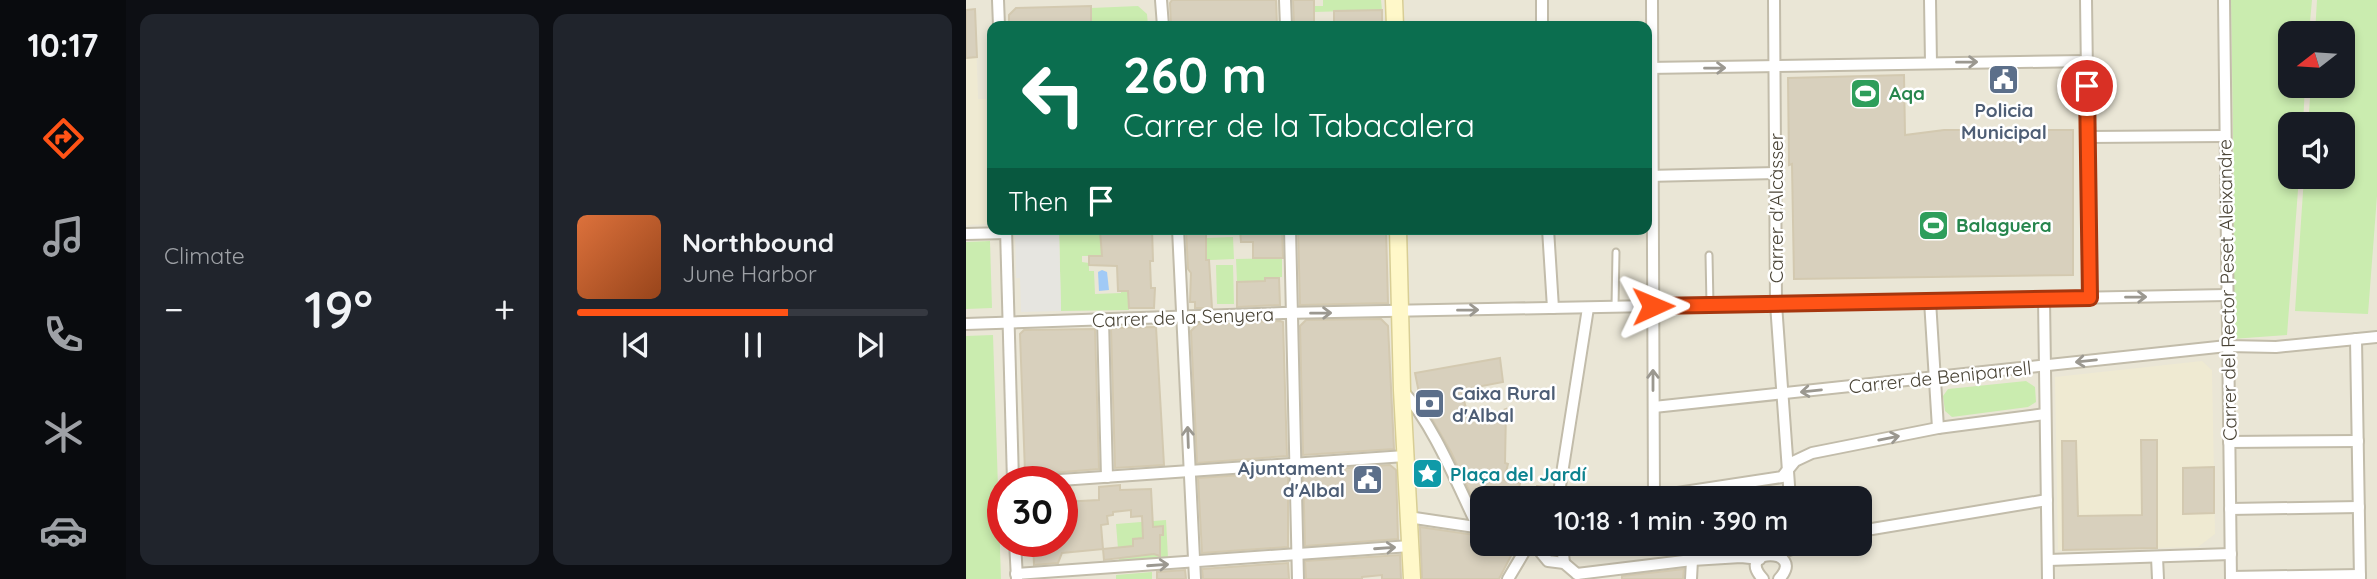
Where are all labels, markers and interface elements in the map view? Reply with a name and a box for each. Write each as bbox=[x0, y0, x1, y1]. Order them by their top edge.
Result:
north arrow bbox=[2278, 21, 2356, 98]
map controls bbox=[2278, 21, 2355, 189]
text: 10:17 bbox=[28, 25, 98, 65]
text: 260 m bbox=[1123, 44, 1267, 105]
icon: left bbox=[1008, 49, 1099, 140]
one-way arrow bbox=[1955, 56, 1978, 69]
pin bbox=[2057, 56, 2117, 116]
one-way arrow bbox=[1703, 61, 1726, 74]
public building icon: Policia Municipal bbox=[1987, 62, 2021, 96]
icon: arrive bbox=[2068, 67, 2106, 105]
sports icon: Aqa bbox=[1849, 76, 1883, 110]
place label: Aqa bbox=[1889, 81, 1925, 105]
place label: Policia Municipal bbox=[1961, 98, 2047, 144]
text: Carrer de la Tabacalera bbox=[1123, 105, 1475, 145]
button: sound bbox=[2278, 112, 2355, 189]
icon: directions bbox=[39, 114, 88, 163]
street label: Carrer d'Alcàsser bbox=[1764, 132, 1788, 283]
street label: Carrer del Rector Peset Aleixandre bbox=[2212, 139, 2242, 441]
icon: arrive bbox=[1082, 182, 1120, 220]
text: Then bbox=[1008, 185, 1068, 218]
sports icon: Balaguera bbox=[1916, 208, 1950, 242]
icon: music bbox=[39, 212, 88, 261]
place label: Balaguera bbox=[1956, 213, 2052, 237]
text: Northbound bbox=[682, 226, 834, 259]
text: Climate bbox=[164, 241, 245, 270]
text: June Harbor bbox=[682, 259, 817, 288]
position arrow bbox=[1616, 269, 1690, 343]
text: 19° bbox=[304, 276, 373, 341]
text: − bbox=[164, 285, 184, 333]
text: + bbox=[494, 285, 515, 333]
one-way arrow bbox=[2124, 290, 2147, 304]
street label: Carrer de la Senyera bbox=[1092, 302, 1274, 332]
one-way arrow bbox=[1456, 303, 1479, 317]
one-way arrow bbox=[1309, 306, 1332, 319]
icon: phone bbox=[39, 310, 88, 359]
icon: previous bbox=[617, 326, 655, 364]
icon: pause bbox=[734, 326, 772, 364]
icon: next bbox=[851, 326, 889, 364]
street label: Carrer de Beniparrell bbox=[1847, 355, 2033, 399]
one-way arrow bbox=[2075, 355, 2098, 368]
one-way arrow bbox=[1646, 368, 1660, 391]
place label: Caixa Rural d'Albal bbox=[1452, 381, 1556, 427]
one-way arrow bbox=[1800, 385, 1823, 398]
bank icon: Caixa Rural d'Albal bbox=[1412, 387, 1446, 421]
icon: climate bbox=[39, 408, 88, 457]
one-way arrow bbox=[1181, 426, 1194, 449]
one-way arrow bbox=[1877, 430, 1900, 444]
place label: Ajuntament d'Albal bbox=[1238, 456, 1345, 502]
place icon: Plaça del Jardí bbox=[1410, 457, 1444, 491]
public building icon: Ajuntament d'Albal bbox=[1351, 462, 1385, 496]
place label: Plaça del Jardí bbox=[1450, 462, 1587, 486]
speed limit sign: 30 bbox=[987, 466, 1078, 557]
text: 10:18 · 1 min · 390 m bbox=[1554, 504, 1788, 537]
icon: car bbox=[39, 506, 88, 555]
one-way arrow bbox=[1373, 542, 1396, 555]
one-way arrow bbox=[1146, 558, 1169, 571]

